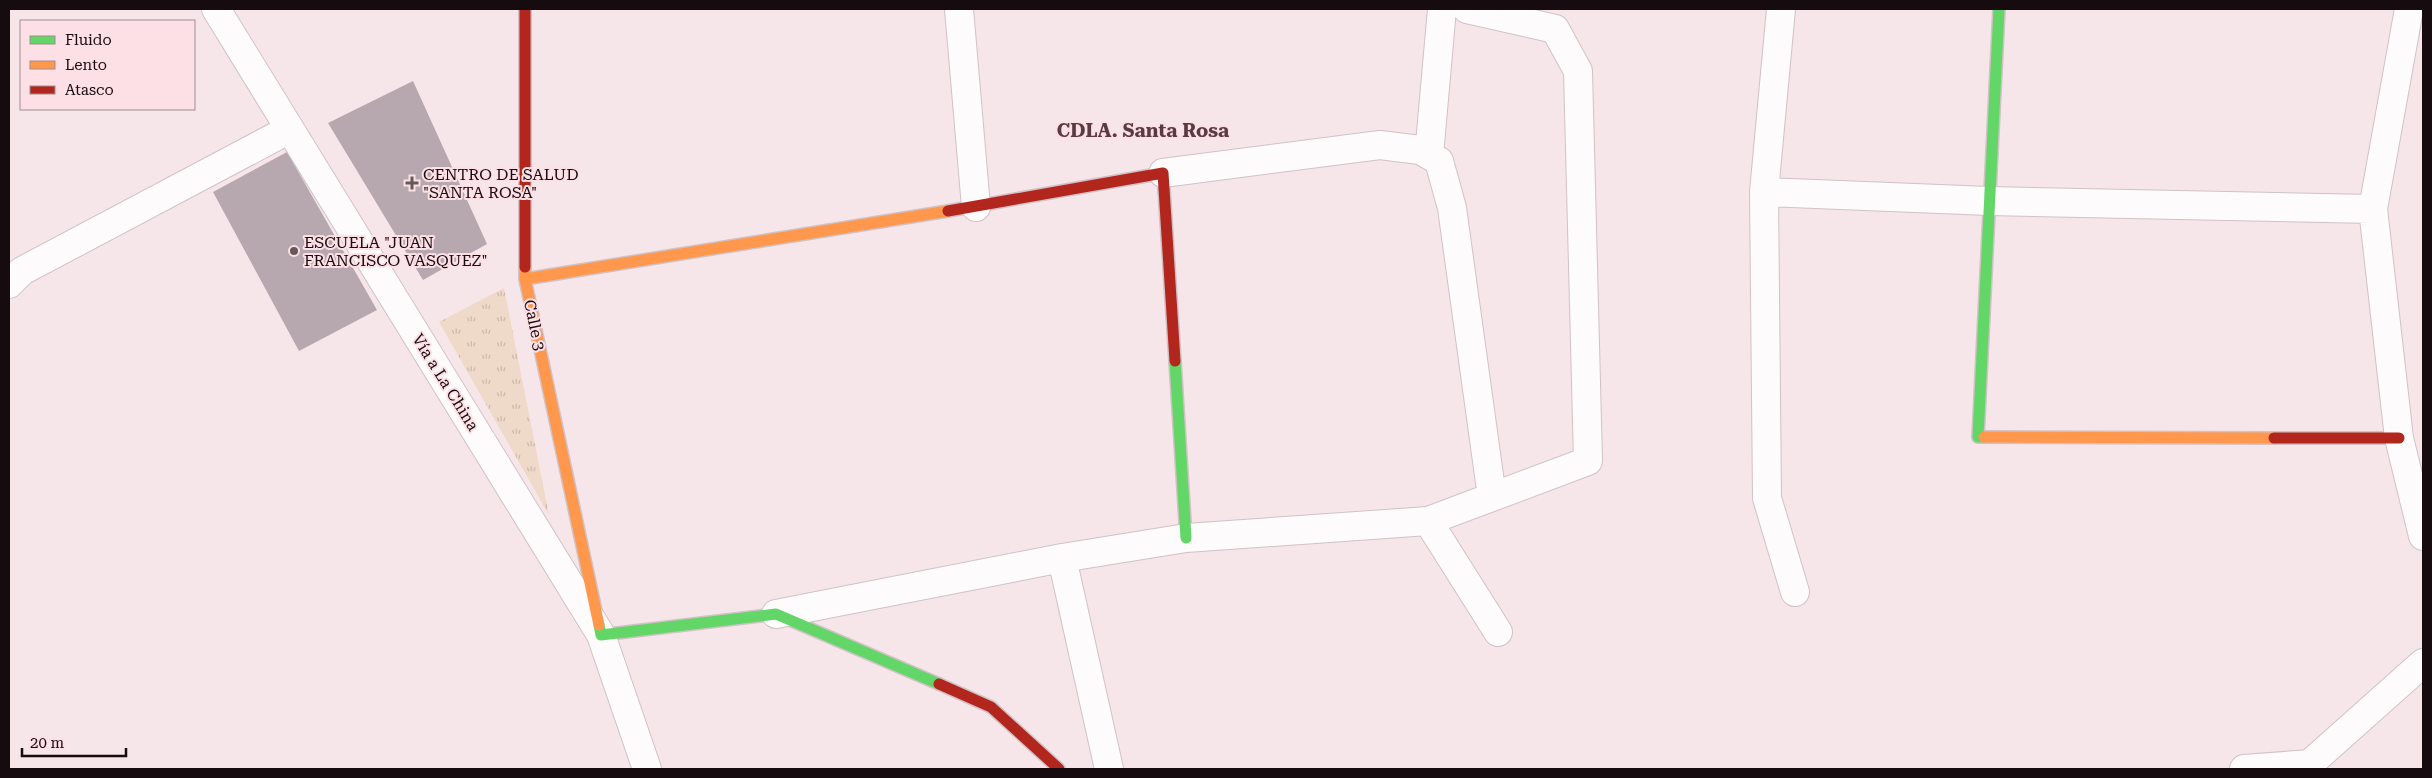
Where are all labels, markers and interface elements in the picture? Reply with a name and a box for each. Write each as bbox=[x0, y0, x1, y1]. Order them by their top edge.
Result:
legend bbox=[20, 20, 195, 110]
text: Fluido bbox=[65, 31, 112, 49]
text: Lento bbox=[65, 56, 107, 74]
text: Atasco bbox=[65, 81, 114, 99]
district label: CDLA. Santa Rosa bbox=[1057, 119, 1229, 142]
place label: CENTRO DE SALUD "SANTA ROSA" bbox=[423, 165, 579, 202]
marker: CENTRO DE SALUD "SANTA ROSA" bbox=[405, 176, 419, 190]
place label: ESCUELA "JUAN FRANCISCO VASQUEZ" bbox=[304, 233, 488, 270]
marker: ESCUELA "JUAN FRANCISCO VASQUEZ" bbox=[288, 245, 300, 257]
street label: Calle 3 bbox=[520, 298, 549, 352]
street label: Vía a La China bbox=[408, 330, 483, 434]
scale bar bbox=[22, 726, 126, 758]
text: 20 m bbox=[30, 734, 65, 752]

